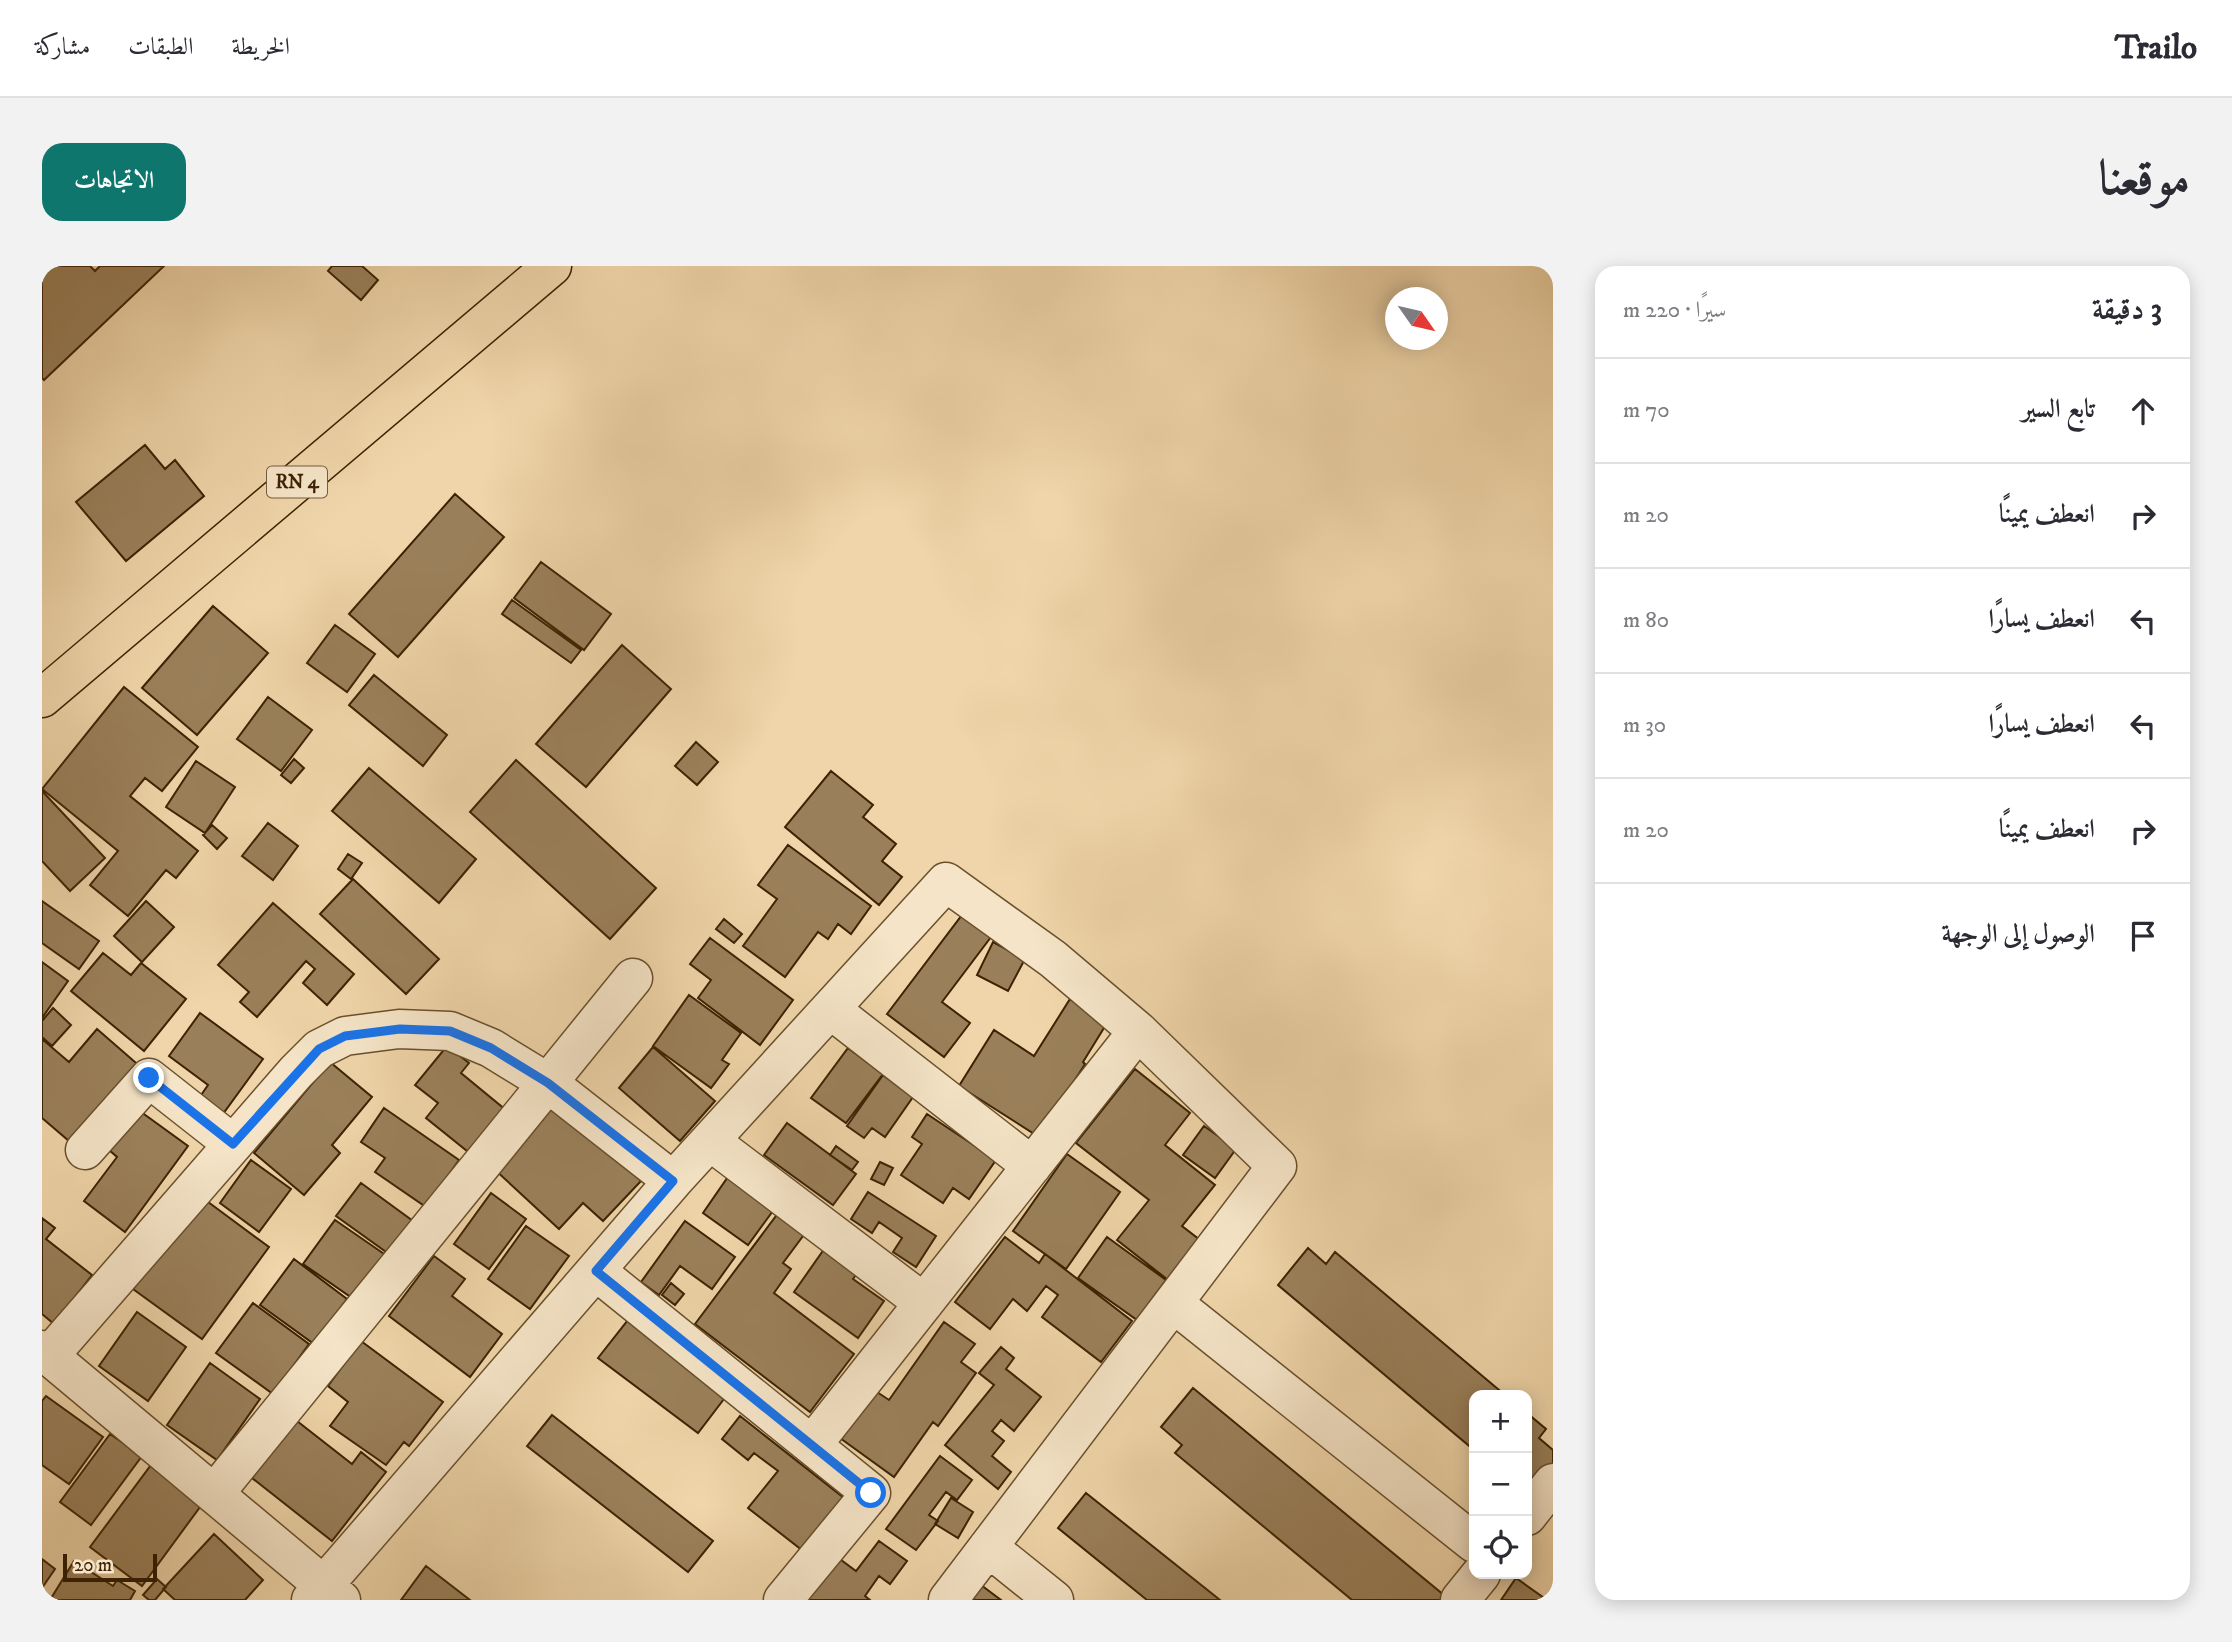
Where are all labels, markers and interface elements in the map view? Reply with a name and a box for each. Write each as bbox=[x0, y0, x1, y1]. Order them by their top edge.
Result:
text: Trailo bbox=[2115, 28, 2197, 69]
text: مشاركة bbox=[35, 32, 90, 62]
text: الطبقات bbox=[128, 32, 194, 62]
text: الخريطة bbox=[232, 32, 290, 62]
button: الاتجاهات bbox=[42, 143, 186, 221]
text: موقعنا bbox=[2098, 149, 2190, 211]
north arrow bbox=[1385, 287, 1448, 350]
text: 3 دقيقة bbox=[2092, 292, 2162, 329]
text: سيرًا · 220 m bbox=[1623, 296, 1726, 325]
icon: ahead bbox=[2124, 392, 2162, 430]
text: تابع السير bbox=[2022, 393, 2095, 426]
text: 70 m bbox=[1623, 396, 1670, 425]
road number: RN 4 bbox=[267, 466, 327, 498]
icon: right bbox=[2124, 497, 2162, 535]
text: انعطف يمينًا bbox=[1999, 498, 2095, 531]
text: 20 m bbox=[1623, 501, 1669, 530]
icon: left bbox=[2124, 602, 2162, 640]
text: انعطف يسارًا bbox=[1988, 603, 2095, 636]
text: 80 m bbox=[1623, 606, 1669, 635]
icon: left bbox=[2124, 707, 2162, 745]
text: انعطف يسارًا bbox=[1988, 708, 2095, 741]
text: 30 m bbox=[1623, 711, 1666, 740]
icon: right bbox=[2124, 812, 2162, 850]
text: انعطف يمينًا bbox=[1999, 813, 2095, 846]
text: 20 m bbox=[1623, 816, 1669, 845]
icon: arrive bbox=[2124, 917, 2162, 955]
text: الوصول إلى الوجهة bbox=[1941, 918, 2095, 951]
route end bbox=[133, 1062, 164, 1093]
map controls bbox=[1469, 1390, 1532, 1579]
button: + bbox=[1469, 1390, 1532, 1453]
button: − bbox=[1469, 1453, 1532, 1516]
route start bbox=[855, 1477, 886, 1508]
button: locate bbox=[1469, 1516, 1532, 1579]
scale bar bbox=[63, 1551, 158, 1583]
text: 20 m bbox=[74, 1554, 112, 1577]

